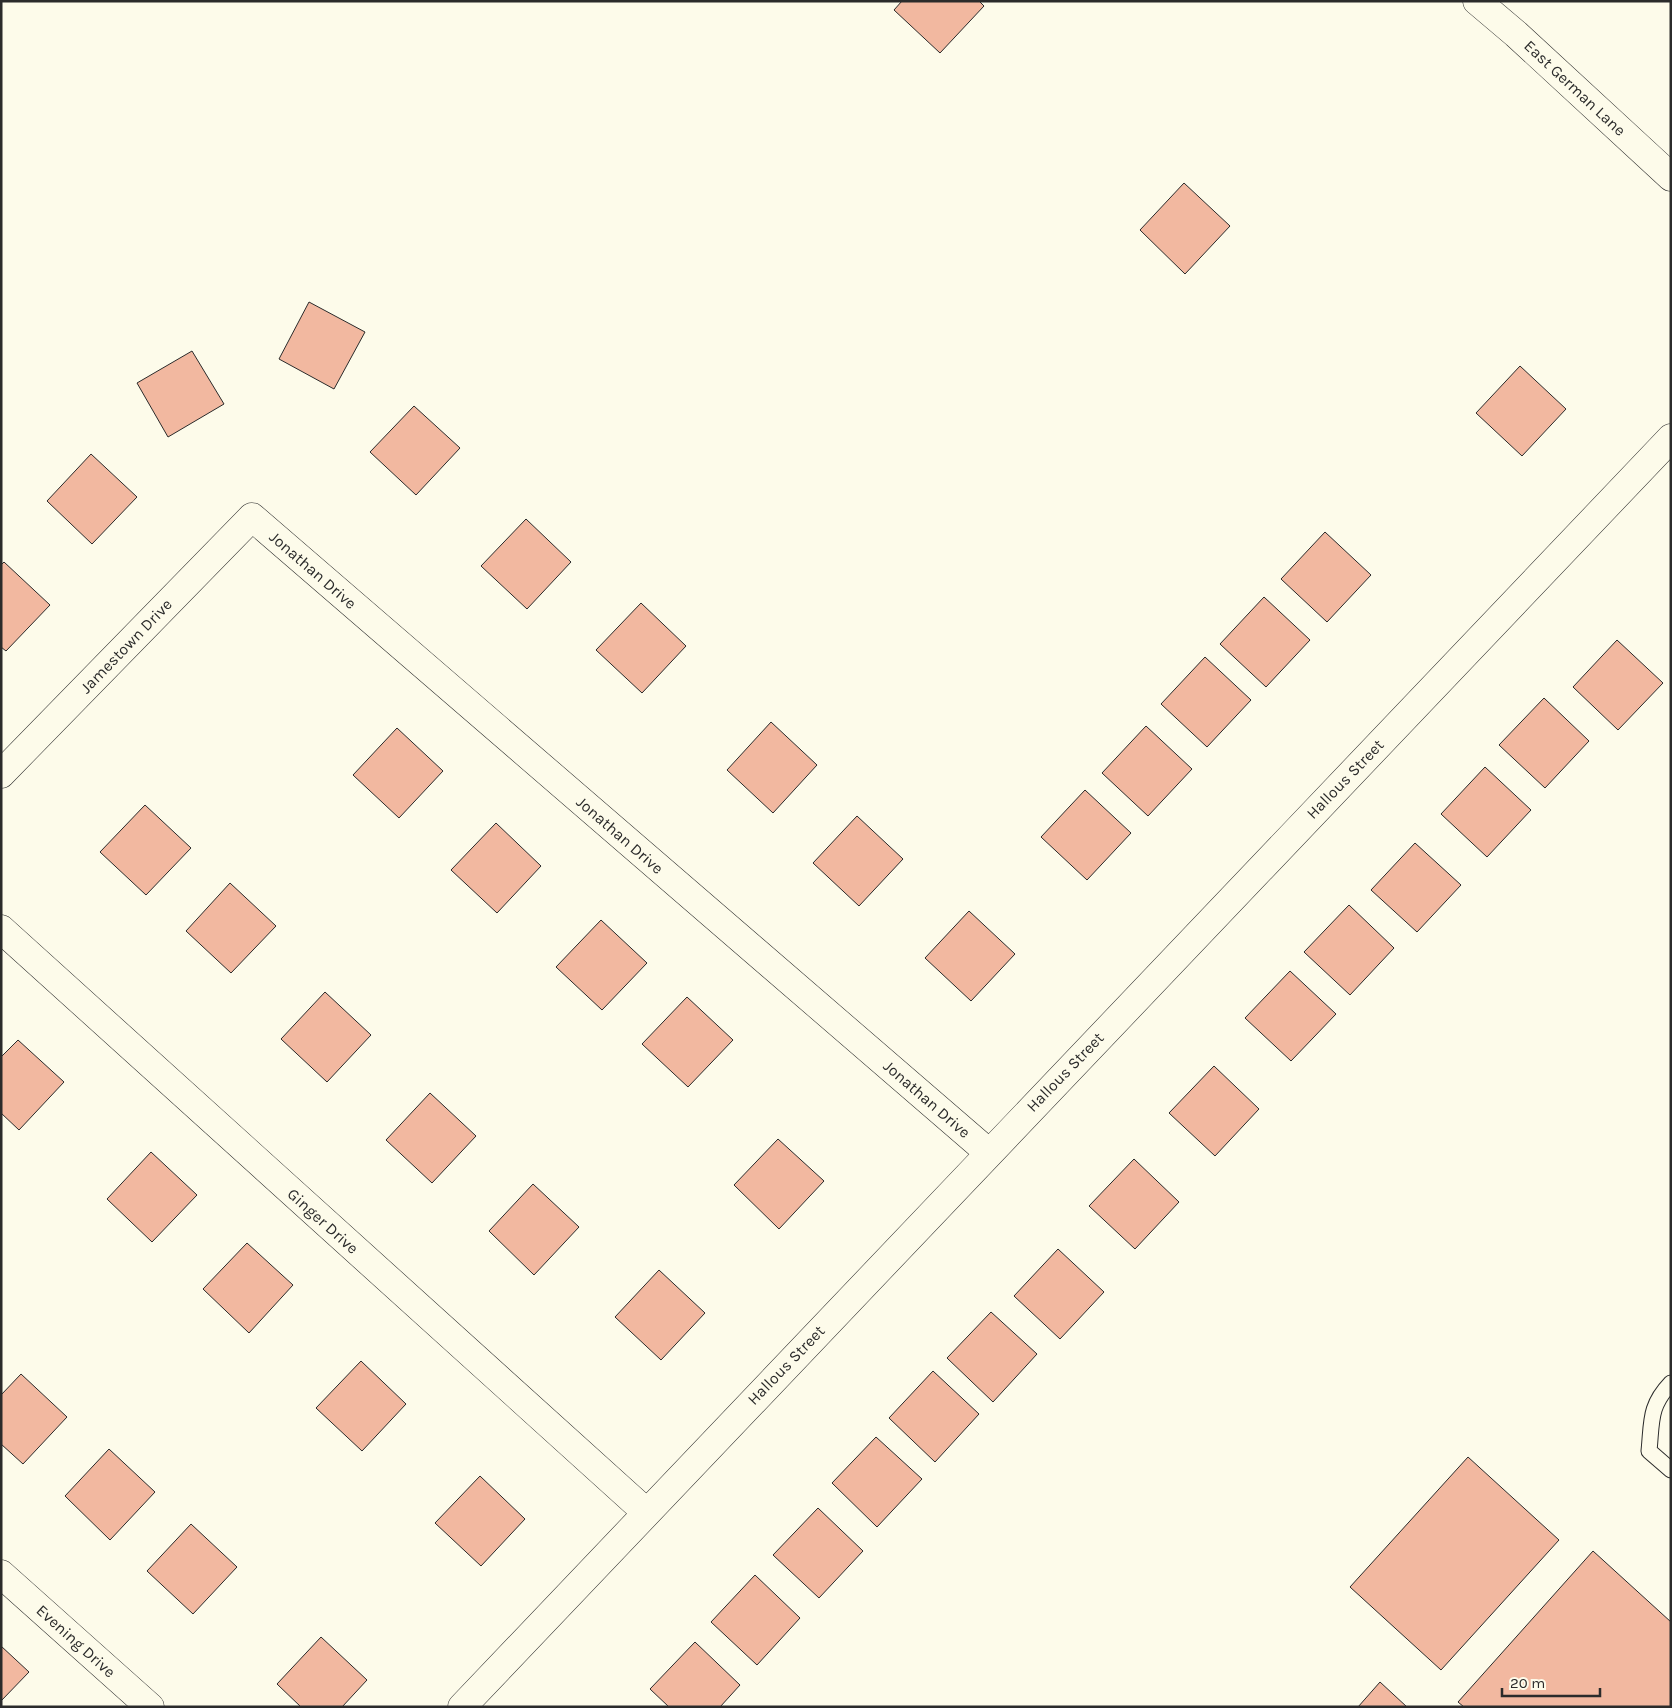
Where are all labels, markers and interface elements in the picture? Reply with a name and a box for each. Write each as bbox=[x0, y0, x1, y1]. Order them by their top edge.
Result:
street label: East German Lane bbox=[1520, 36, 1630, 140]
street label: Jonathan Drive bbox=[266, 527, 360, 613]
street label: Jamestown Drive bbox=[76, 595, 176, 697]
street label: Hallous Street bbox=[1302, 735, 1388, 823]
street label: Jonathan Drive bbox=[573, 792, 667, 878]
street label: Hallous Street bbox=[1022, 1028, 1108, 1116]
street label: Jonathan Drive bbox=[880, 1056, 974, 1142]
street label: Ginger Drive bbox=[284, 1184, 362, 1258]
street label: Hallous Street bbox=[743, 1321, 829, 1409]
street label: Evening Drive bbox=[33, 1601, 119, 1681]
scale bar bbox=[1502, 1666, 1600, 1698]
text: 20 m bbox=[1510, 1674, 1545, 1692]

